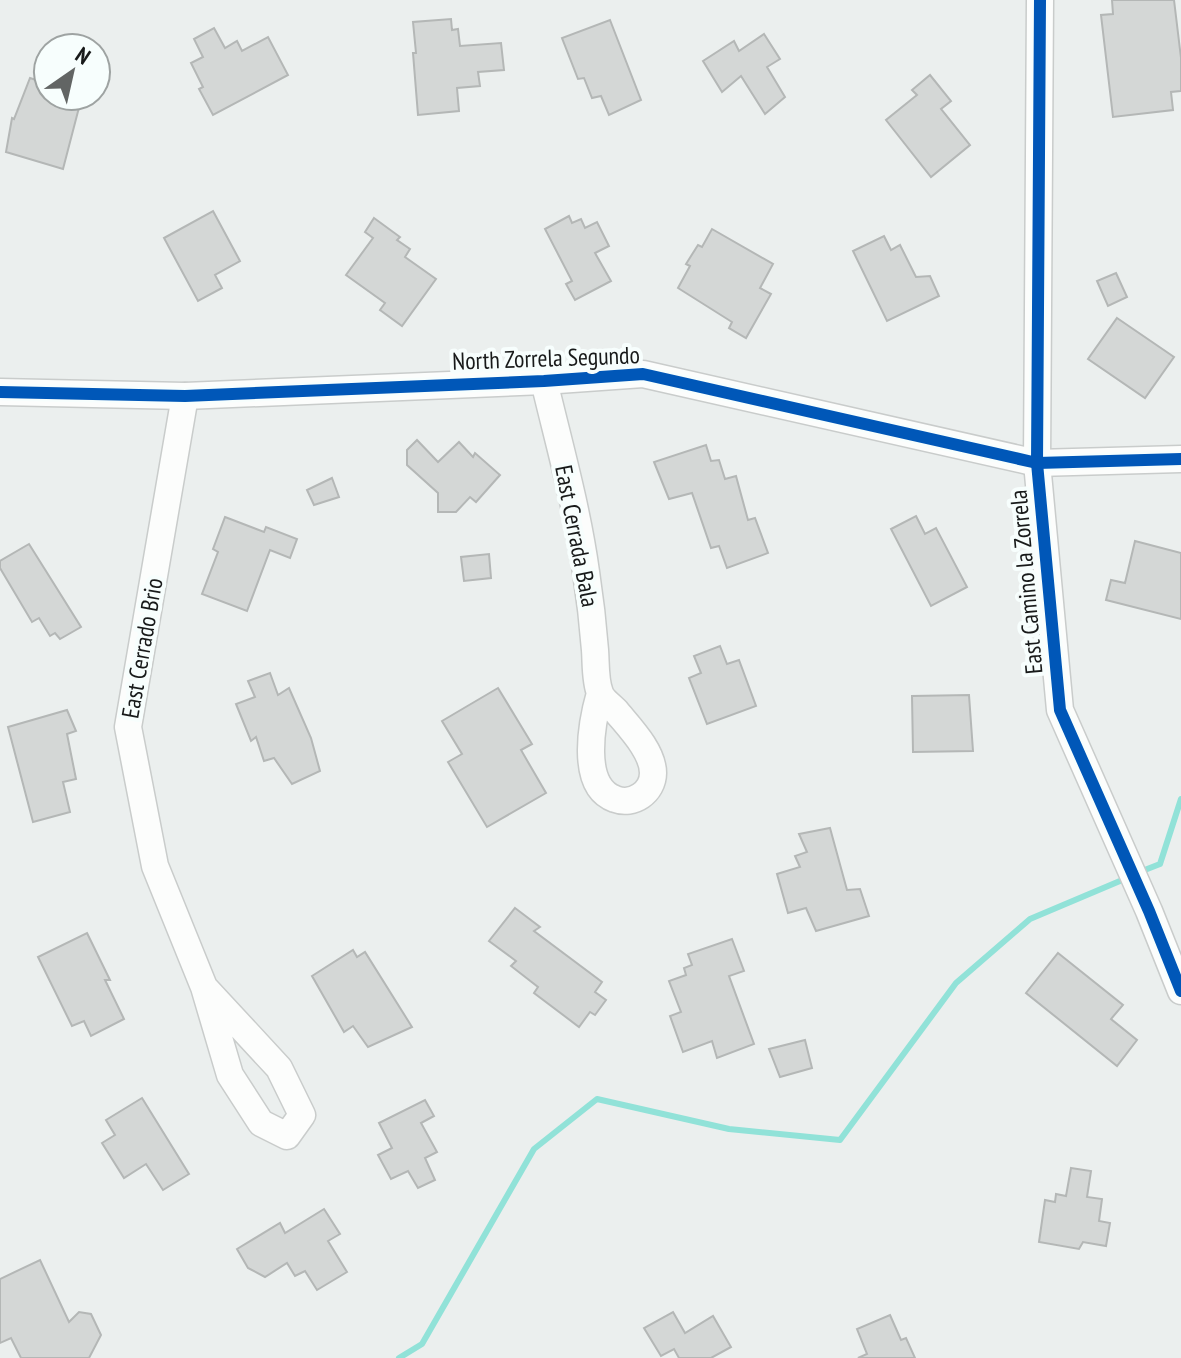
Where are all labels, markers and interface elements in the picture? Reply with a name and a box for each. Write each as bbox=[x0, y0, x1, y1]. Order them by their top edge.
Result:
north arrow bbox=[32, 32, 112, 112]
text: N bbox=[70, 40, 96, 70]
street label: North Zorrela Segundo bbox=[452, 339, 640, 377]
street label: East Cerrada Bala bbox=[548, 462, 606, 610]
street label: East Camino la Zorrela bbox=[1003, 489, 1049, 675]
street label: East Cerrado Brio bbox=[114, 575, 170, 721]

